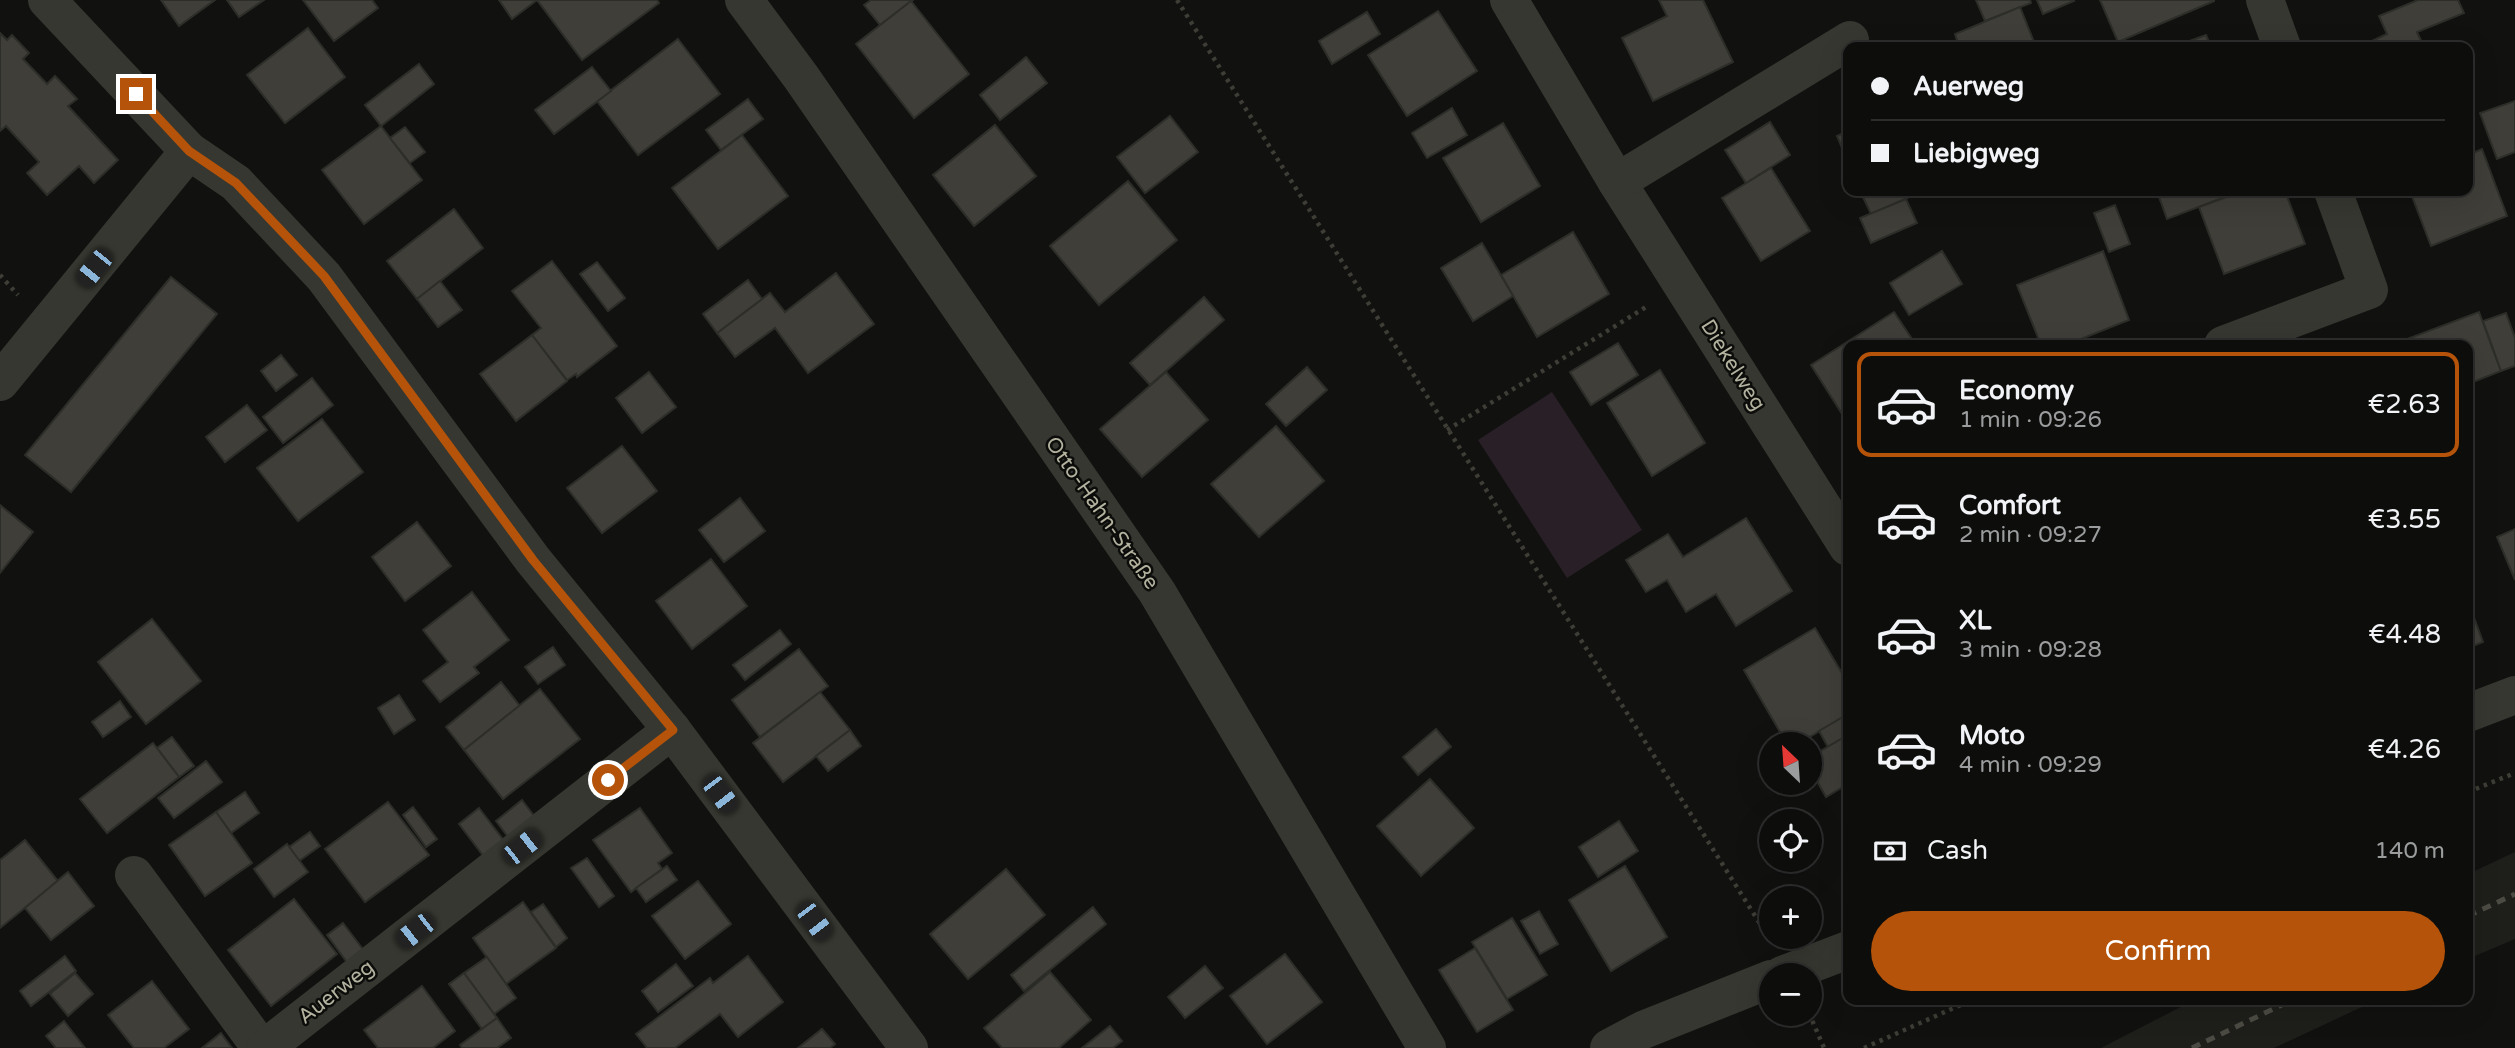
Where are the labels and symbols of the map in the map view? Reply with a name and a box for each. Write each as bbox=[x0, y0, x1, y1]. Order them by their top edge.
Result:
route end bbox=[120, 78, 152, 110]
car bbox=[73, 245, 116, 291]
street label: Diekelweg bbox=[1695, 315, 1771, 415]
street label: Otto-Hahn-Straße bbox=[1040, 432, 1164, 594]
north arrow bbox=[1759, 732, 1822, 794]
route start bbox=[592, 764, 624, 796]
car bbox=[699, 771, 742, 817]
car bbox=[499, 826, 546, 868]
car bbox=[793, 898, 836, 944]
car bbox=[392, 910, 439, 952]
street label: Auerweg bbox=[293, 955, 379, 1029]

